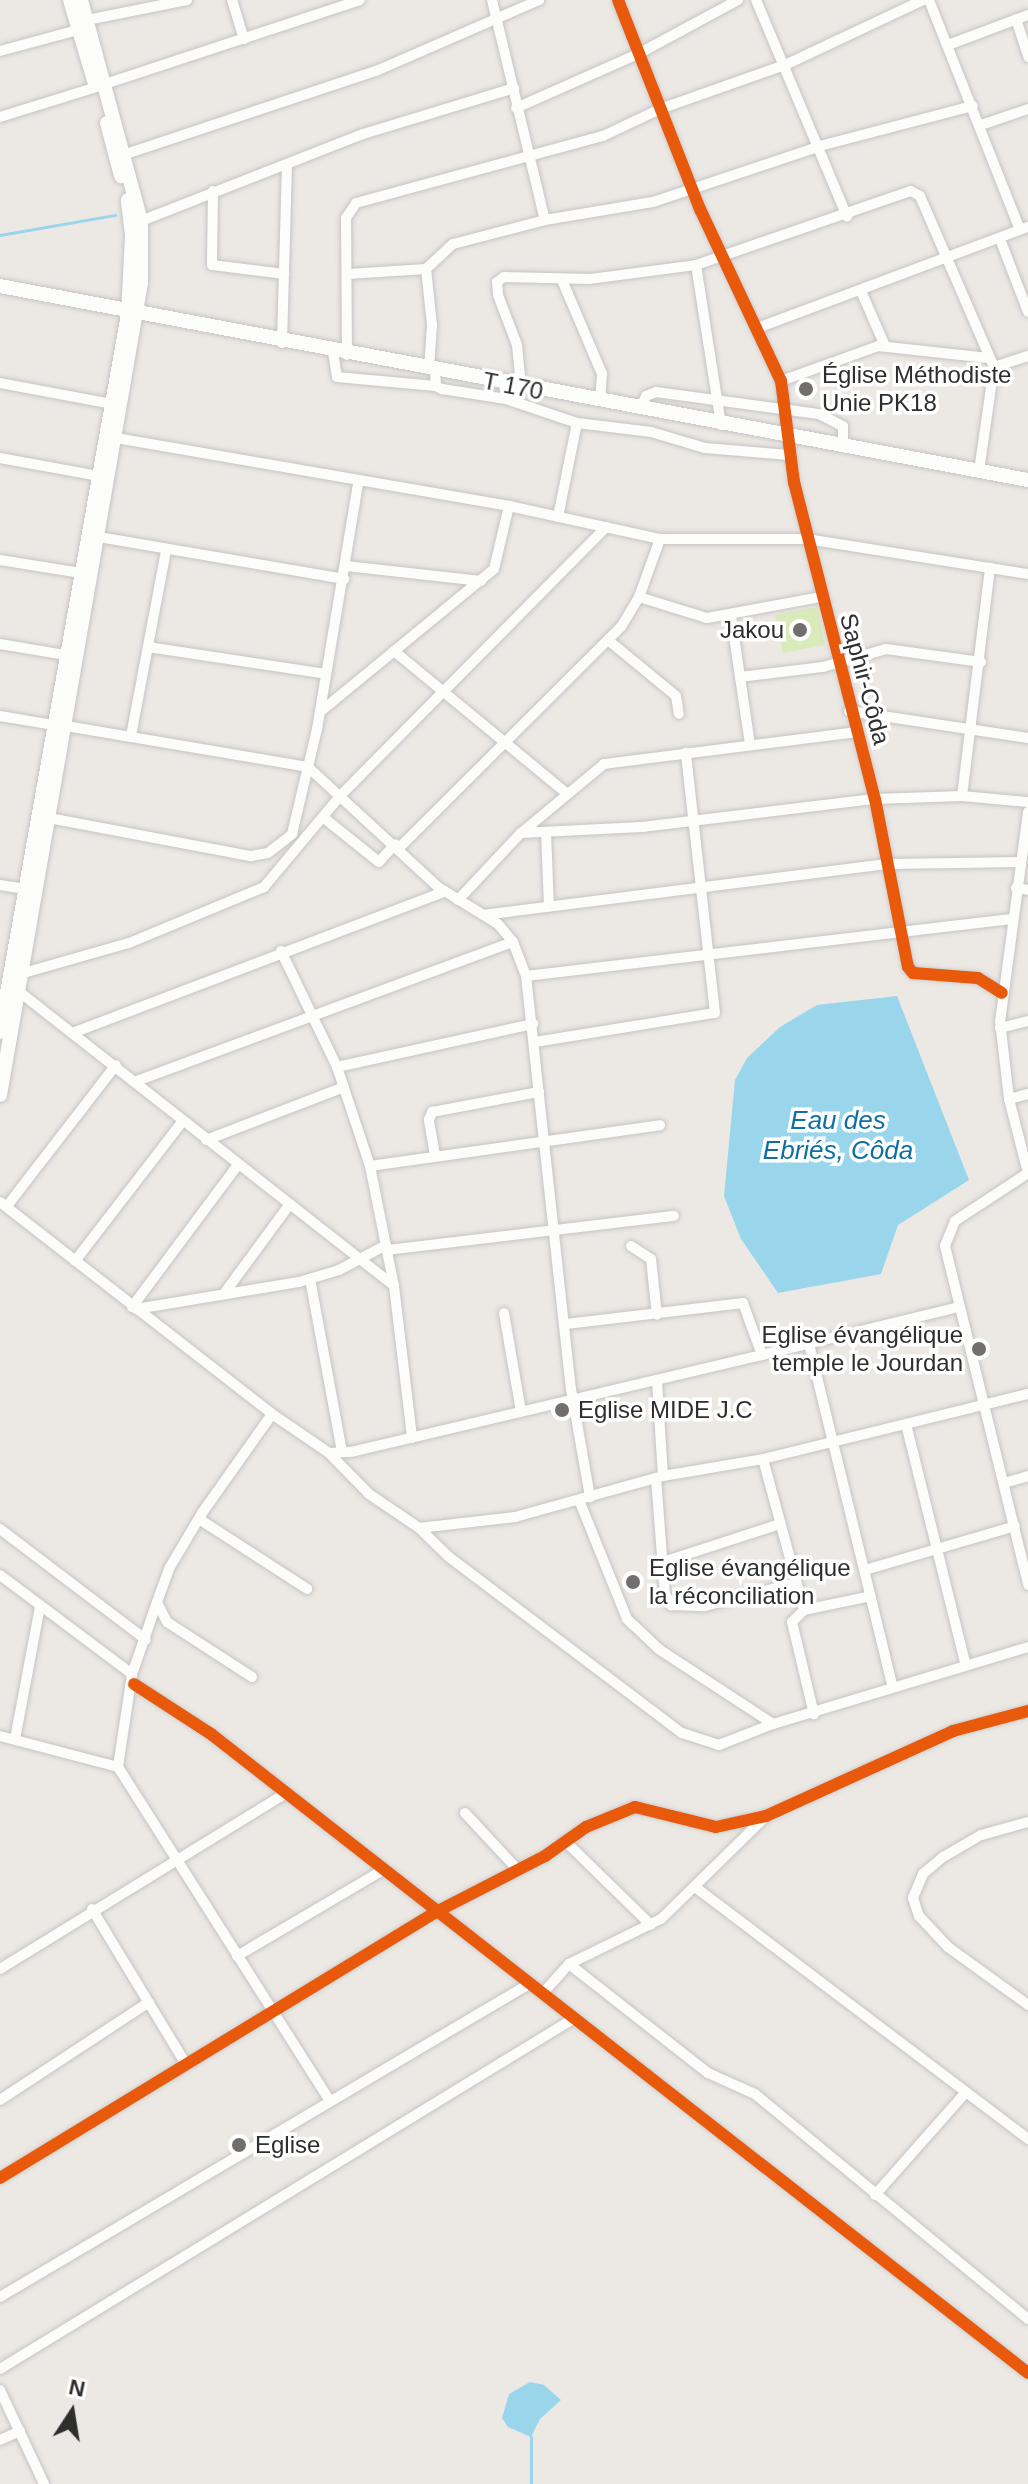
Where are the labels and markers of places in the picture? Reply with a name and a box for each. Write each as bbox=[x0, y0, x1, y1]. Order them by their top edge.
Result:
place label: Église Méthodiste Unie PK18 bbox=[822, 361, 1011, 417]
marker: Église Méthodiste Unie PK18 bbox=[797, 380, 815, 398]
place label: Jakou bbox=[720, 616, 784, 644]
marker: Jakou bbox=[791, 621, 809, 639]
place label: Eglise évangélique temple le Jourdan bbox=[762, 1321, 963, 1377]
marker: Eglise évangélique temple le Jourdan bbox=[970, 1340, 988, 1358]
place label: Eglise MIDE J.C bbox=[578, 1396, 753, 1424]
marker: Eglise MIDE J.C bbox=[553, 1401, 571, 1419]
place label: Eglise évangélique la réconciliation bbox=[649, 1554, 850, 1610]
marker: Eglise évangélique la réconciliation bbox=[624, 1573, 642, 1591]
place label: Eglise bbox=[255, 2131, 320, 2159]
marker: Eglise bbox=[230, 2136, 248, 2154]

